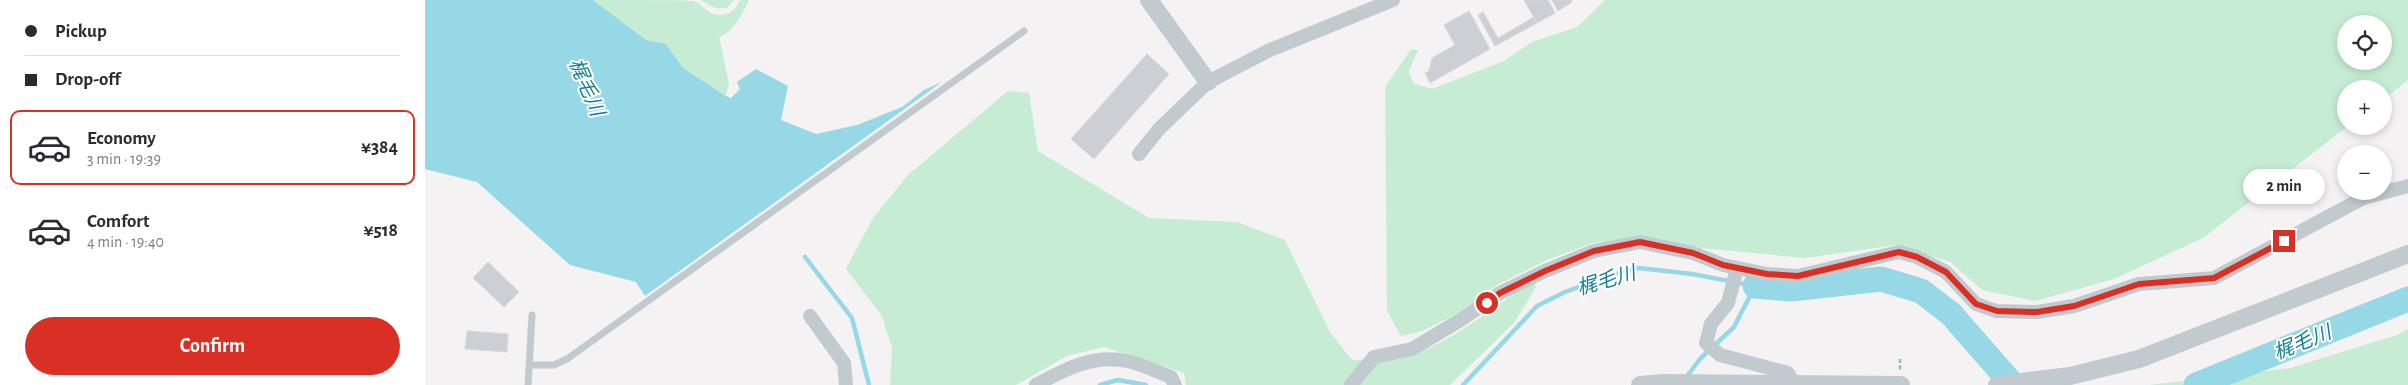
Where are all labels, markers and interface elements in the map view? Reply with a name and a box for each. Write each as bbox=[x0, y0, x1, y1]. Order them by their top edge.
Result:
map controls bbox=[2337, 15, 2392, 200]
button: locate bbox=[2337, 15, 2392, 70]
text: Pickup bbox=[55, 22, 107, 41]
water label: 梶毛川 bbox=[565, 55, 609, 121]
text: Drop-off bbox=[55, 70, 120, 89]
button: + bbox=[2337, 80, 2392, 135]
icon: car bbox=[27, 125, 72, 170]
text: Economy bbox=[87, 129, 156, 148]
text: ¥384 bbox=[361, 138, 398, 157]
button: − bbox=[2337, 145, 2392, 200]
text: 3 min · 19:39 bbox=[87, 151, 161, 167]
callout: 2 min bbox=[2243, 168, 2325, 204]
text: 2 min bbox=[2266, 178, 2302, 194]
icon: car bbox=[27, 208, 72, 253]
text: Comfort bbox=[87, 212, 149, 231]
text: ¥518 bbox=[364, 221, 398, 240]
route end bbox=[2273, 230, 2295, 252]
text: 4 min · 19:40 bbox=[87, 234, 164, 250]
water label: 梶毛川 bbox=[1574, 262, 1640, 299]
route start bbox=[1476, 292, 1498, 314]
button: Confirm bbox=[25, 317, 400, 375]
water label: 梶毛川 bbox=[2270, 321, 2336, 363]

